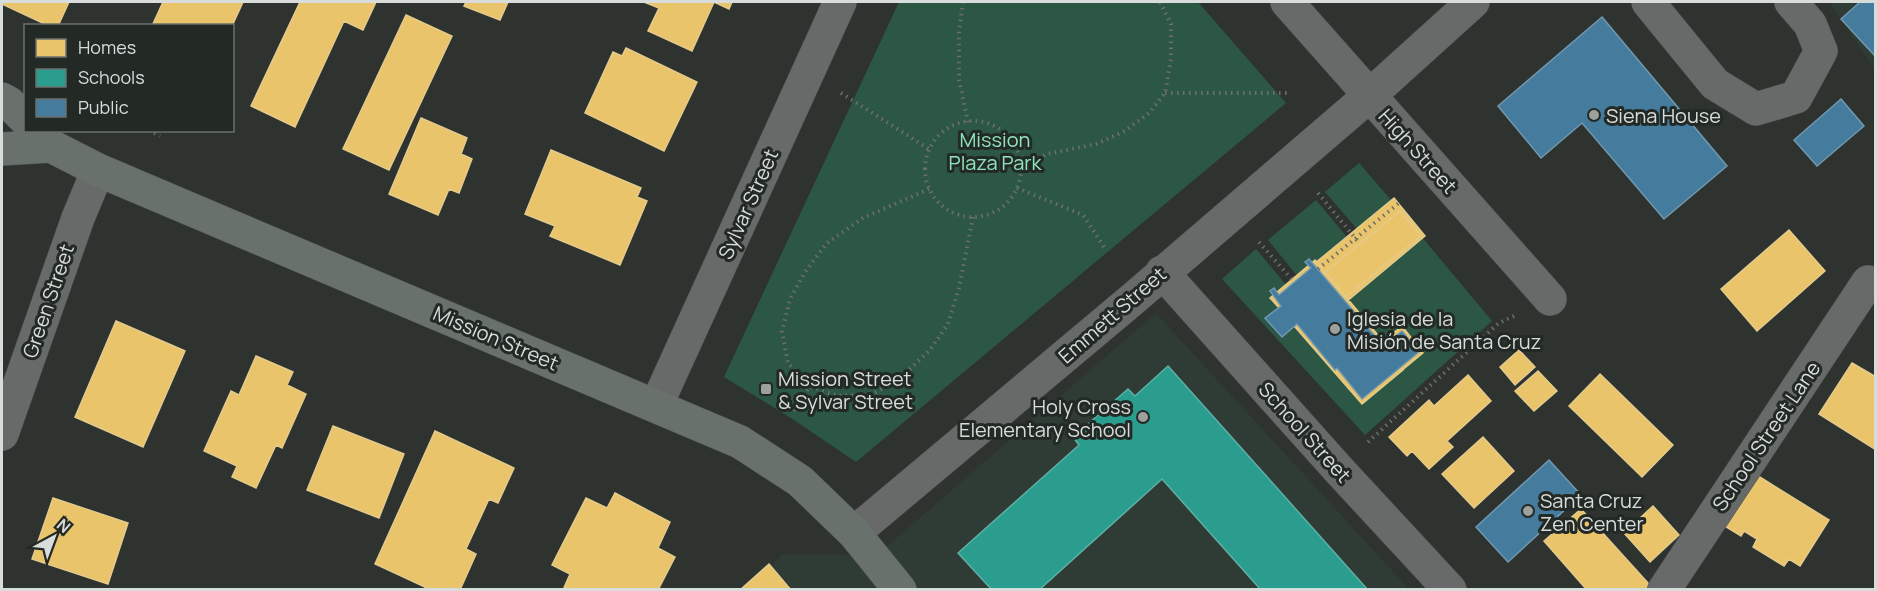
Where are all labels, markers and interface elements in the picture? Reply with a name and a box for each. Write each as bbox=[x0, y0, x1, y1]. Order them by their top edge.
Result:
legend bbox=[24, 24, 234, 132]
text: Homes bbox=[78, 35, 136, 59]
text: Schools bbox=[78, 65, 145, 89]
text: Public bbox=[78, 95, 129, 119]
place label: Siena House bbox=[1606, 102, 1721, 129]
street label: High Street bbox=[1373, 103, 1463, 199]
marker: Siena House bbox=[1587, 108, 1601, 122]
park label: Mission Plaza Park bbox=[949, 126, 1042, 176]
street label: Sylvar Street bbox=[712, 145, 784, 263]
street label: Green Street bbox=[16, 240, 80, 362]
street label: Emmett Street bbox=[1052, 261, 1172, 369]
street label: Mission Street bbox=[429, 299, 563, 377]
place label: Iglesia de la Misión de Santa Cruz bbox=[1347, 305, 1541, 355]
marker: Iglesia de la Misión de Santa Cruz bbox=[1328, 322, 1342, 336]
street label: School Street Lane bbox=[1706, 356, 1826, 516]
place label: Mission Street & Sylvar Street bbox=[778, 365, 913, 415]
street label: School Street bbox=[1253, 376, 1357, 488]
marker: Mission Street & Sylvar Street bbox=[759, 382, 773, 396]
place label: Holy Cross Elementary School bbox=[959, 393, 1131, 443]
marker: Holy Cross Elementary School bbox=[1136, 410, 1150, 424]
place label: Santa Cruz Zen Center bbox=[1540, 487, 1644, 537]
marker: Santa Cruz Zen Center bbox=[1521, 504, 1535, 518]
north arrow bbox=[24, 507, 84, 567]
text: N bbox=[52, 514, 75, 538]

